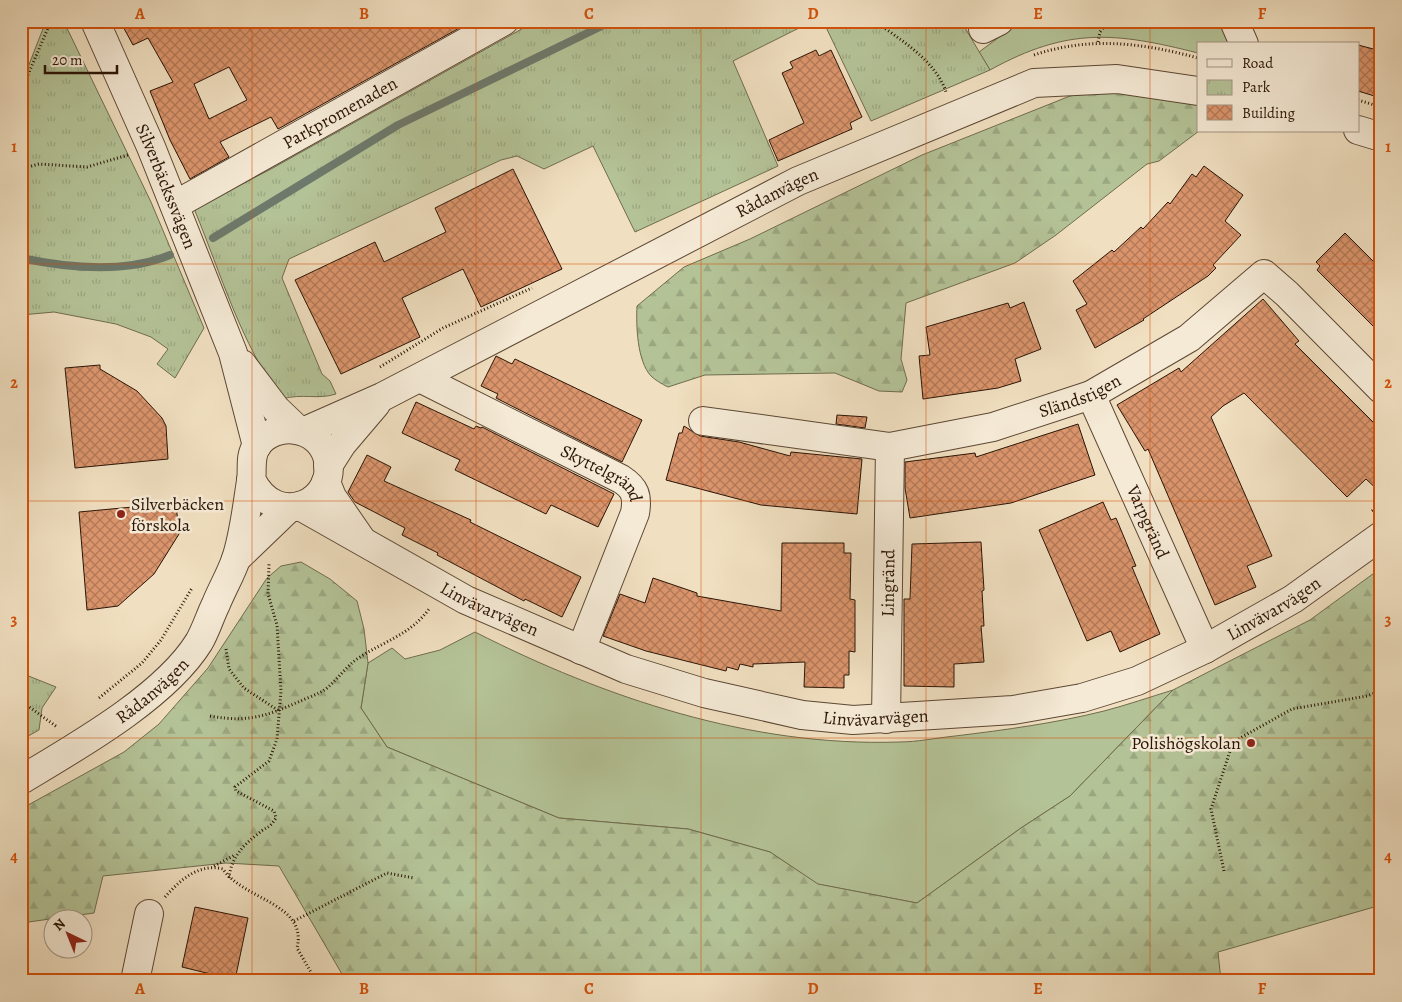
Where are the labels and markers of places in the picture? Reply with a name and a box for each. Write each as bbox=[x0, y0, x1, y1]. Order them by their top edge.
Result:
place label: Silverbäcken förskola bbox=[131, 492, 224, 537]
marker: Silverbäcken förskola bbox=[115, 508, 127, 520]
place label: Polishögskolan bbox=[1131, 731, 1241, 755]
marker: Polishögskolan bbox=[1245, 737, 1257, 749]

